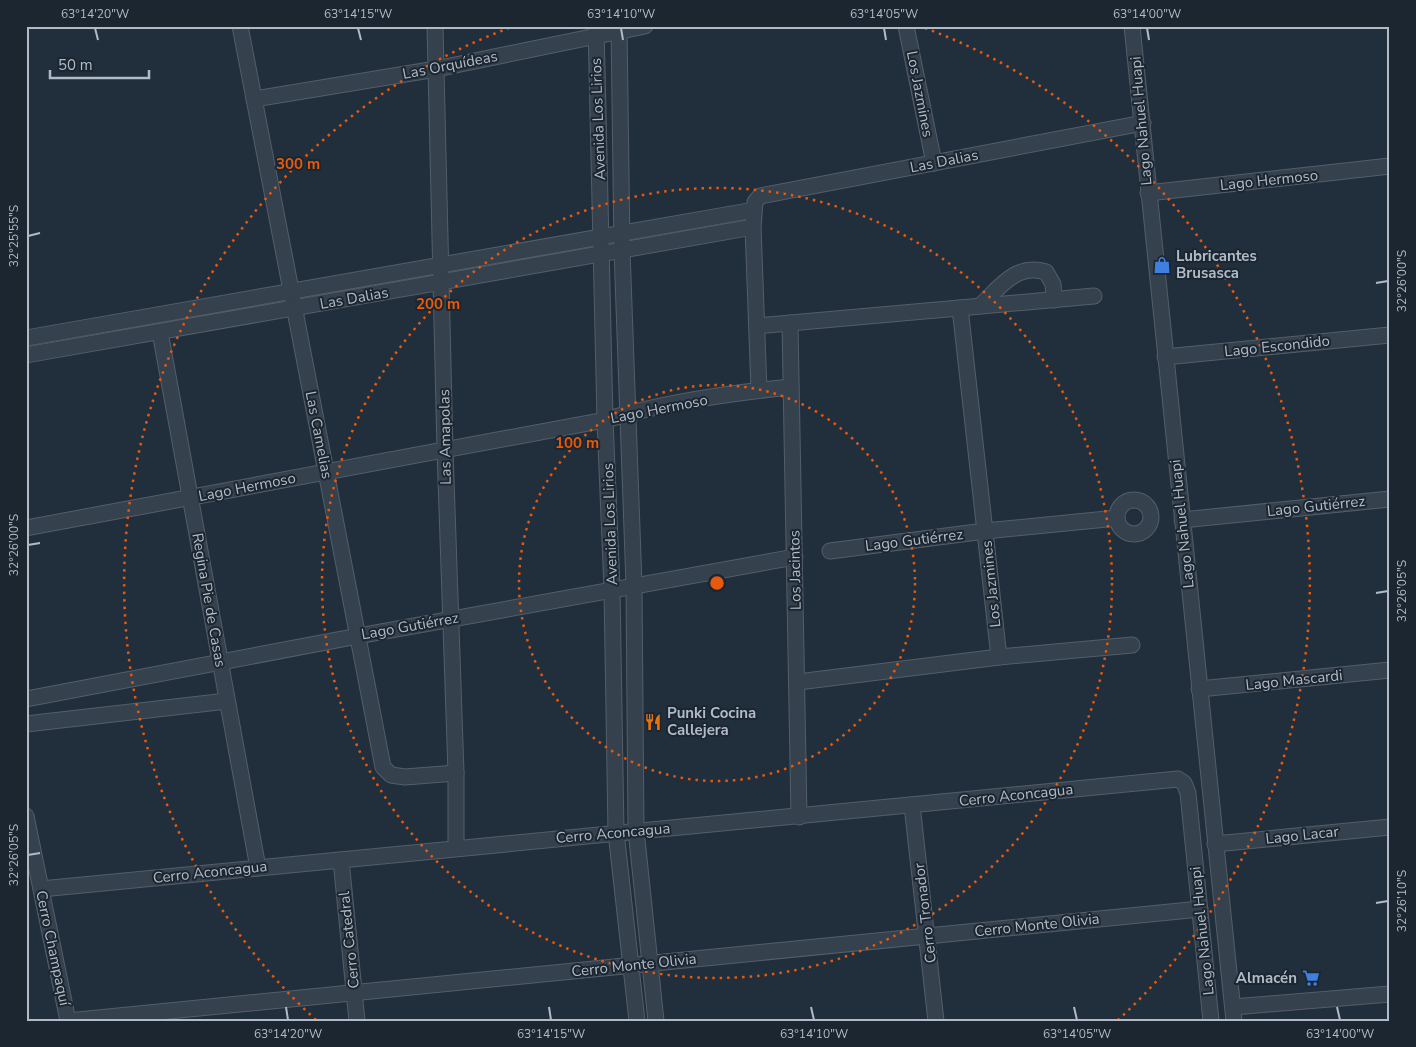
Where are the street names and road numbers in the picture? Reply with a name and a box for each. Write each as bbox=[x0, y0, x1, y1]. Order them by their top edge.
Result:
street label: Las Orquídeas bbox=[401, 46, 499, 84]
street label: Los Jazmines bbox=[902, 49, 938, 139]
street label: Lago Nahuel Huapi bbox=[1125, 56, 1157, 186]
street label: Avenida Los Lirios bbox=[586, 58, 610, 180]
street label: Las Dalias bbox=[908, 145, 980, 177]
street label: Lago Hermoso bbox=[1219, 165, 1319, 195]
street label: Las Dalias bbox=[318, 282, 390, 314]
street label: Lago Escondido bbox=[1223, 331, 1331, 361]
street label: Las Camelias bbox=[301, 389, 337, 481]
street label: Las Amapolas bbox=[434, 389, 456, 485]
street label: Lago Hermoso bbox=[609, 390, 709, 428]
street label: Lago Nahuel Huapi bbox=[1165, 459, 1199, 589]
street label: Avenida Los Lirios bbox=[598, 463, 622, 585]
street label: Lago Hermoso bbox=[197, 468, 297, 506]
street label: Lago Gutiérrez bbox=[1266, 491, 1366, 521]
street label: Lago Gutiérrez bbox=[864, 524, 964, 556]
street label: Los Jacintos bbox=[784, 530, 806, 610]
street label: Regina Pie de Casas bbox=[187, 531, 231, 669]
street label: Los Jazmines bbox=[976, 540, 1006, 628]
street label: Lago Gutiérrez bbox=[360, 608, 460, 644]
street label: Lago Mascardi bbox=[1245, 665, 1343, 695]
street label: Cerro Aconcagua bbox=[958, 779, 1074, 811]
street label: Cerro Aconcagua bbox=[555, 818, 671, 848]
street label: Lago Lacar bbox=[1264, 821, 1340, 849]
street label: Cerro Aconcagua bbox=[152, 856, 268, 888]
street label: Cerro Tronador bbox=[909, 861, 941, 964]
street label: Lago Nahuel Huapi bbox=[1185, 866, 1219, 996]
street label: Cerro Champaquí bbox=[31, 889, 75, 1009]
street label: Cerro Catedral bbox=[334, 890, 364, 990]
street label: Cerro Monte Olivia bbox=[973, 908, 1101, 942]
street label: Cerro Monte Olivia bbox=[570, 948, 698, 982]

